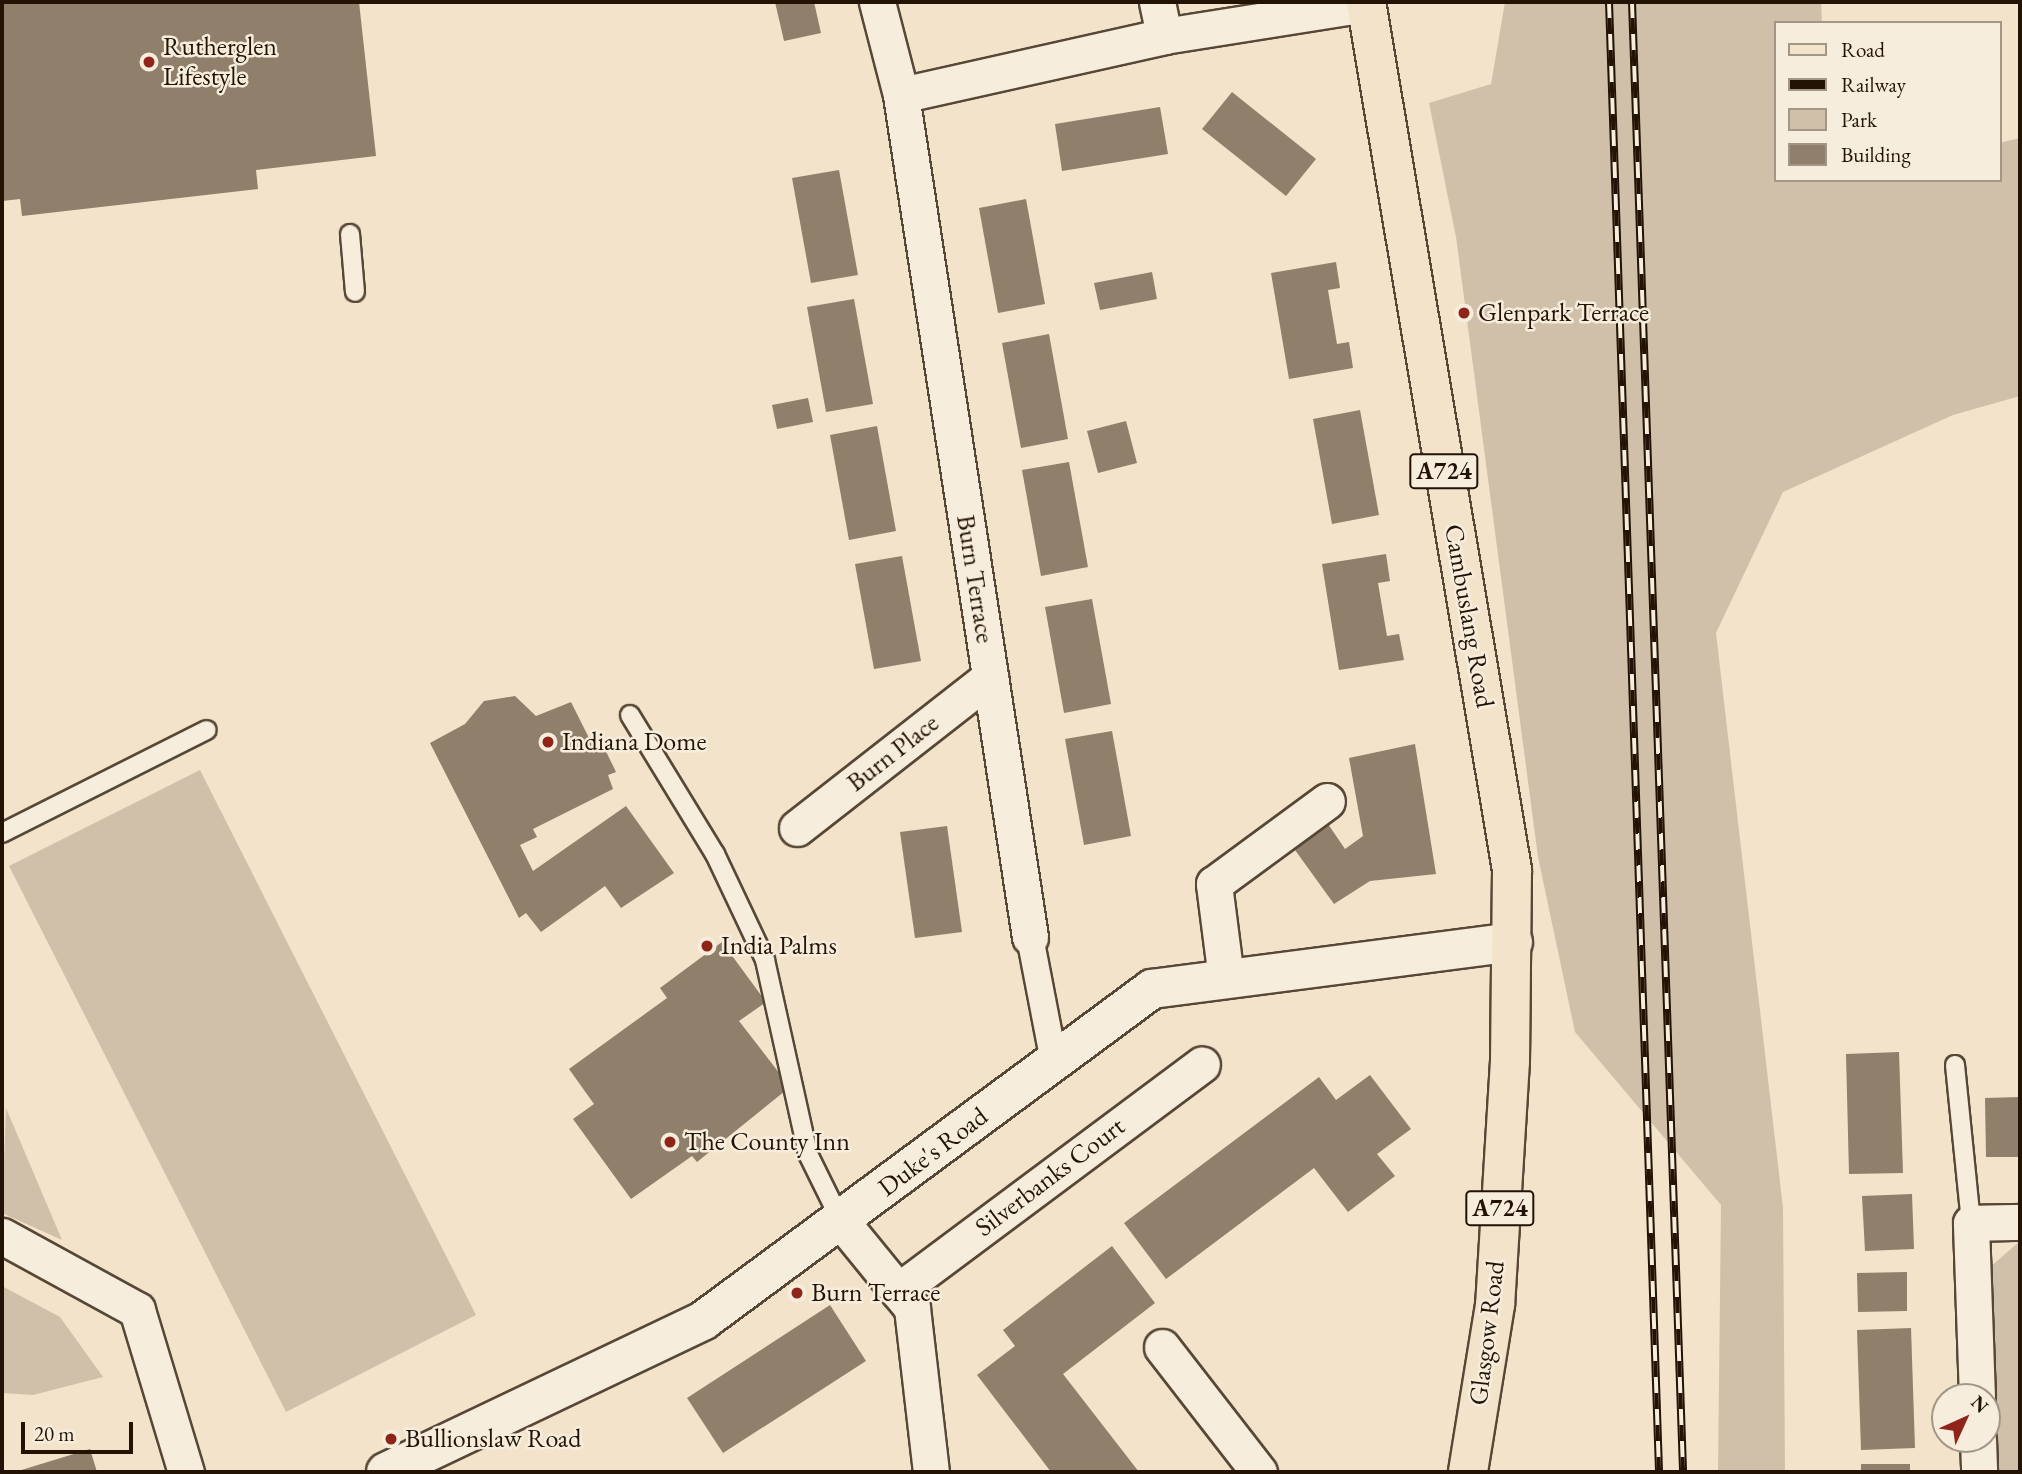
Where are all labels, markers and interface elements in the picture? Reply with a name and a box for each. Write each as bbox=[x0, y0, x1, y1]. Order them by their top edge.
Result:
legend bbox=[1773, 21, 2001, 182]
place label: Rutherglen Lifestyle bbox=[163, 31, 277, 92]
text: Road bbox=[1841, 36, 1885, 63]
marker: Rutherglen Lifestyle bbox=[141, 54, 157, 70]
text: Railway bbox=[1841, 71, 1906, 98]
text: Park bbox=[1841, 106, 1877, 133]
text: Building bbox=[1841, 141, 1911, 168]
place label: Glenpark Terrace bbox=[1478, 297, 1649, 329]
marker: Glenpark Terrace bbox=[1456, 305, 1472, 321]
road number: A724 bbox=[1409, 450, 1479, 492]
street label: Burn Terrace bbox=[949, 513, 1001, 645]
street label: Cambuslang Road bbox=[1438, 522, 1500, 710]
street label: Burn Place bbox=[841, 708, 945, 798]
place label: Indiana Dome bbox=[562, 726, 707, 758]
marker: Indiana Dome bbox=[540, 734, 556, 750]
place label: India Palms bbox=[721, 930, 837, 962]
marker: India Palms bbox=[699, 938, 715, 954]
street label: Duke's Road bbox=[872, 1101, 994, 1203]
street label: Silverbanks Court bbox=[969, 1111, 1131, 1243]
place label: The County Inn bbox=[684, 1126, 850, 1158]
marker: The County Inn bbox=[662, 1134, 678, 1150]
road number: A724 bbox=[1465, 1188, 1535, 1228]
street label: Glasgow Road bbox=[1463, 1259, 1511, 1407]
place label: Burn Terrace bbox=[811, 1277, 940, 1309]
marker: Burn Terrace bbox=[789, 1285, 805, 1301]
north arrow bbox=[1931, 1383, 2001, 1453]
text: N bbox=[1966, 1390, 1994, 1418]
scale bar bbox=[24, 1408, 136, 1452]
text: 20 m bbox=[34, 1420, 75, 1447]
place label: Bullionslaw Road bbox=[405, 1423, 581, 1455]
marker: Bullionslaw Road bbox=[383, 1431, 399, 1447]

